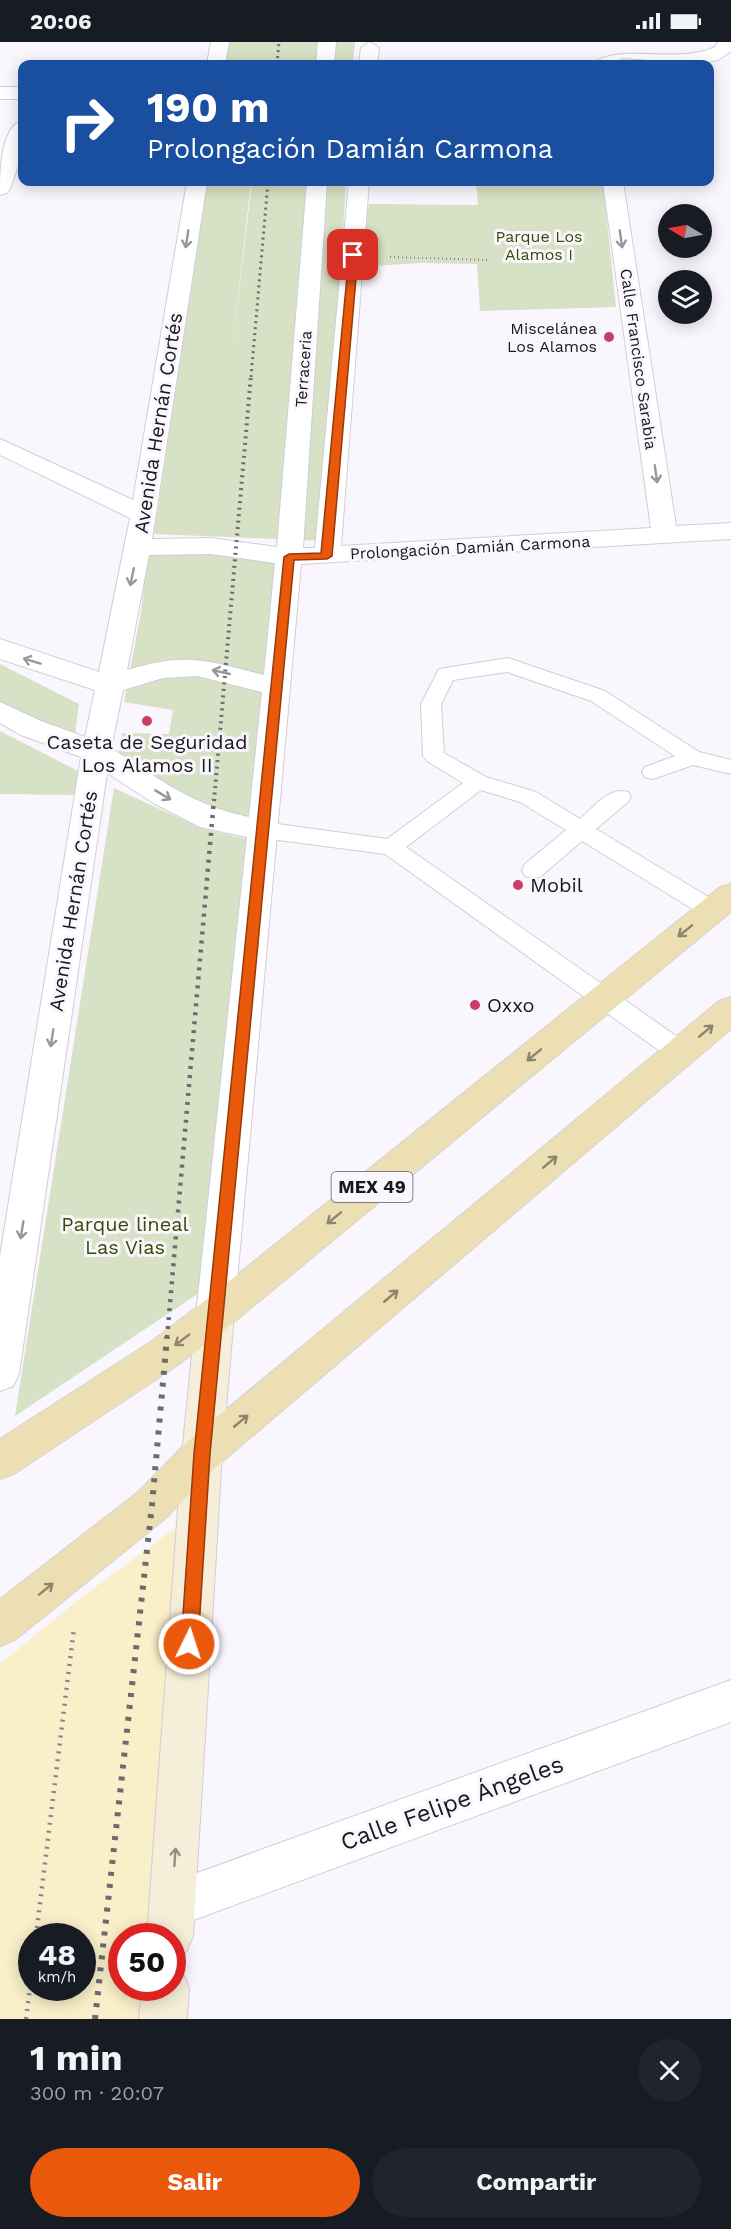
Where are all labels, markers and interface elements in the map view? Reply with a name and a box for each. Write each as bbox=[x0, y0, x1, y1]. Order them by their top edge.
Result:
text: 20:06 bbox=[30, 9, 92, 34]
text: 190 m bbox=[147, 83, 270, 132]
icon: right bbox=[48, 84, 126, 162]
text: Prolongación Damián Carmona bbox=[147, 133, 553, 165]
north arrow bbox=[658, 204, 712, 258]
map controls bbox=[658, 204, 712, 324]
park label: Parque Los Alamos I bbox=[495, 227, 583, 264]
one-way arrow bbox=[182, 229, 193, 249]
pin bbox=[327, 229, 378, 280]
one-way arrow bbox=[616, 229, 627, 249]
icon: arrive bbox=[336, 238, 369, 271]
street label: Calle Francisco Sarabia bbox=[616, 267, 661, 451]
button: layers bbox=[658, 270, 712, 324]
street label: Avenida Hernán Cortés bbox=[129, 311, 187, 535]
place label: Miscelánea Los Alamos bbox=[507, 319, 597, 356]
street label: Terraceria bbox=[291, 330, 316, 408]
marker: Miscelánea Los Alamos bbox=[602, 330, 616, 344]
one-way arrow bbox=[651, 463, 662, 483]
street label: Prolongación Damián Carmona bbox=[349, 532, 591, 563]
one-way arrow bbox=[126, 566, 137, 586]
one-way arrow bbox=[23, 655, 42, 666]
one-way arrow bbox=[212, 666, 231, 678]
marker: Caseta de Seguridad Los Alamos II bbox=[140, 714, 154, 728]
place label: Caseta de Seguridad Los Alamos II bbox=[47, 730, 248, 777]
street label: Avenida Hernán Cortés bbox=[44, 789, 102, 1013]
one-way arrow bbox=[154, 790, 171, 802]
place label: Mobil bbox=[530, 873, 583, 897]
marker: Mobil bbox=[511, 878, 525, 892]
one-way arrow bbox=[677, 925, 693, 938]
place label: Oxxo bbox=[487, 993, 535, 1017]
marker: Oxxo bbox=[468, 998, 482, 1012]
one-way arrow bbox=[698, 1024, 713, 1038]
one-way arrow bbox=[46, 1027, 57, 1047]
one-way arrow bbox=[526, 1048, 542, 1061]
one-way arrow bbox=[542, 1155, 557, 1169]
road number: MEX 49 bbox=[332, 1172, 412, 1202]
one-way arrow bbox=[326, 1211, 342, 1224]
park label: Parque lineal Las Vias bbox=[61, 1212, 189, 1259]
one-way arrow bbox=[16, 1220, 27, 1240]
one-way arrow bbox=[383, 1289, 398, 1303]
one-way arrow bbox=[175, 1333, 191, 1346]
one-way arrow bbox=[233, 1414, 248, 1428]
one-way arrow bbox=[38, 1582, 54, 1595]
position arrow bbox=[157, 1612, 221, 1676]
street label: Calle Felipe Ángeles bbox=[337, 1750, 567, 1856]
one-way arrow bbox=[170, 1848, 181, 1868]
speed limit sign: 50 bbox=[108, 1923, 186, 2001]
text: 48 bbox=[38, 1937, 76, 1972]
text: km/h bbox=[38, 1968, 76, 1986]
text: 1 min bbox=[30, 2037, 122, 2079]
button: close bbox=[638, 2039, 701, 2102]
text: 300 m · 20:07 bbox=[30, 2081, 164, 2105]
button: Salir bbox=[30, 2148, 360, 2217]
button: Compartir bbox=[372, 2148, 701, 2217]

